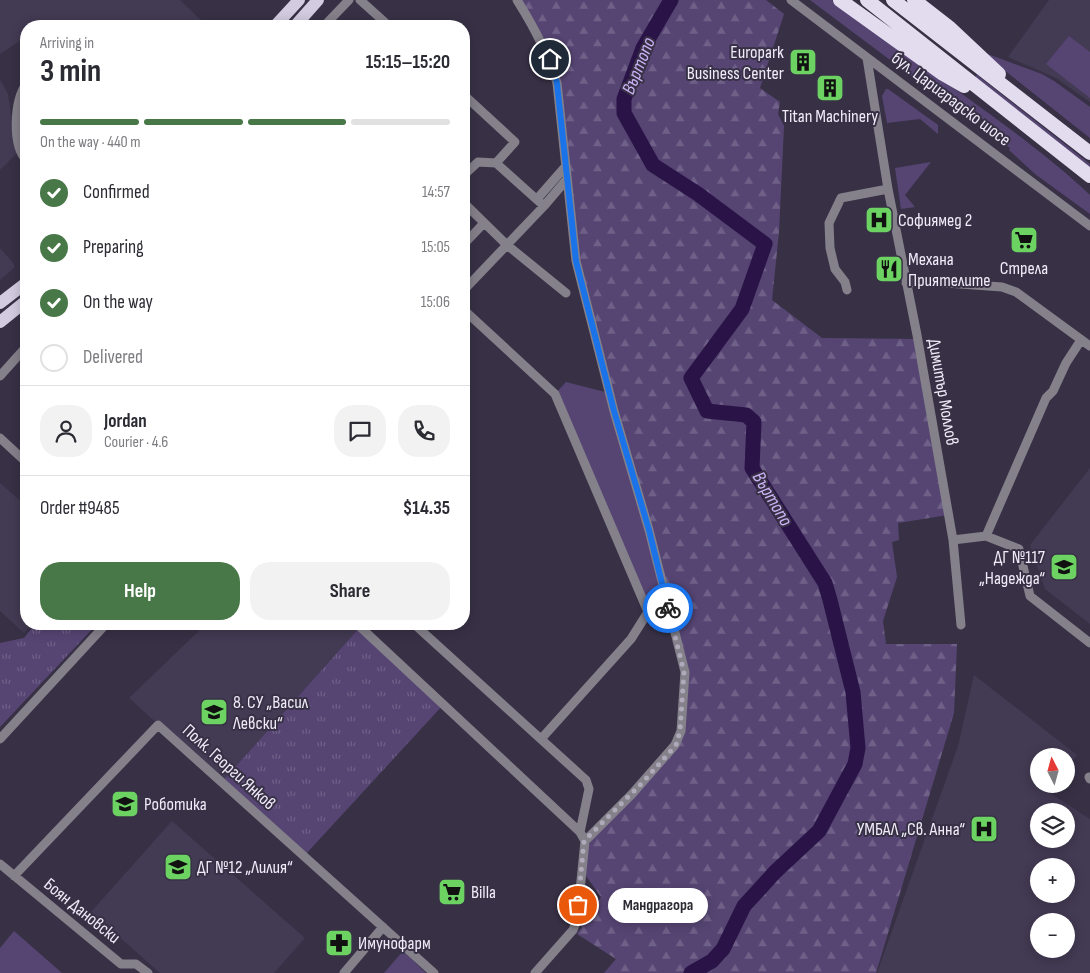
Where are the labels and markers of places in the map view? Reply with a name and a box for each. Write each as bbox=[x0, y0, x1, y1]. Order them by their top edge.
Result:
pin bbox=[529, 38, 571, 80]
place label: Europark Business Center bbox=[687, 42, 784, 84]
building icon: Europark Business Center bbox=[788, 47, 818, 77]
building icon: Titan Machinery bbox=[815, 73, 845, 103]
place label: Titan Machinery bbox=[782, 106, 878, 127]
hospital icon: Софиямед 2 bbox=[864, 205, 894, 235]
place label: Софиямед 2 bbox=[898, 210, 972, 231]
supermarket icon: Стрела bbox=[1009, 225, 1039, 255]
place label: Механа Приятелите bbox=[908, 249, 991, 291]
restaurant icon: Механа Приятелите bbox=[874, 254, 904, 284]
place label: Стрела bbox=[1000, 258, 1048, 279]
place label: ДГ №117 „Надежда“ bbox=[979, 547, 1046, 589]
school or university icon: ДГ №117 „Надежда“ bbox=[1049, 552, 1079, 582]
place label: 8. СУ „Васил Левски“ bbox=[232, 692, 309, 734]
school or university icon: 8. СУ „Васил Левски“ bbox=[199, 697, 229, 727]
school or university icon: Роботика bbox=[110, 789, 140, 819]
place label: Роботика bbox=[144, 794, 207, 815]
hospital icon: УМБАЛ „Св. Анна“ bbox=[969, 814, 999, 844]
place label: УМБАЛ „Св. Анна“ bbox=[857, 819, 965, 840]
school or university icon: ДГ №12 „Лилия“ bbox=[163, 852, 193, 882]
place label: ДГ №12 „Лилия“ bbox=[197, 857, 293, 878]
supermarket icon: Billa bbox=[437, 877, 467, 907]
place label: Billa bbox=[471, 882, 496, 903]
pin bbox=[557, 884, 599, 926]
callout: Мандрагора bbox=[608, 888, 708, 922]
pharmacy icon: Имунофарм bbox=[324, 928, 354, 958]
place label: Имунофарм bbox=[358, 933, 431, 954]

